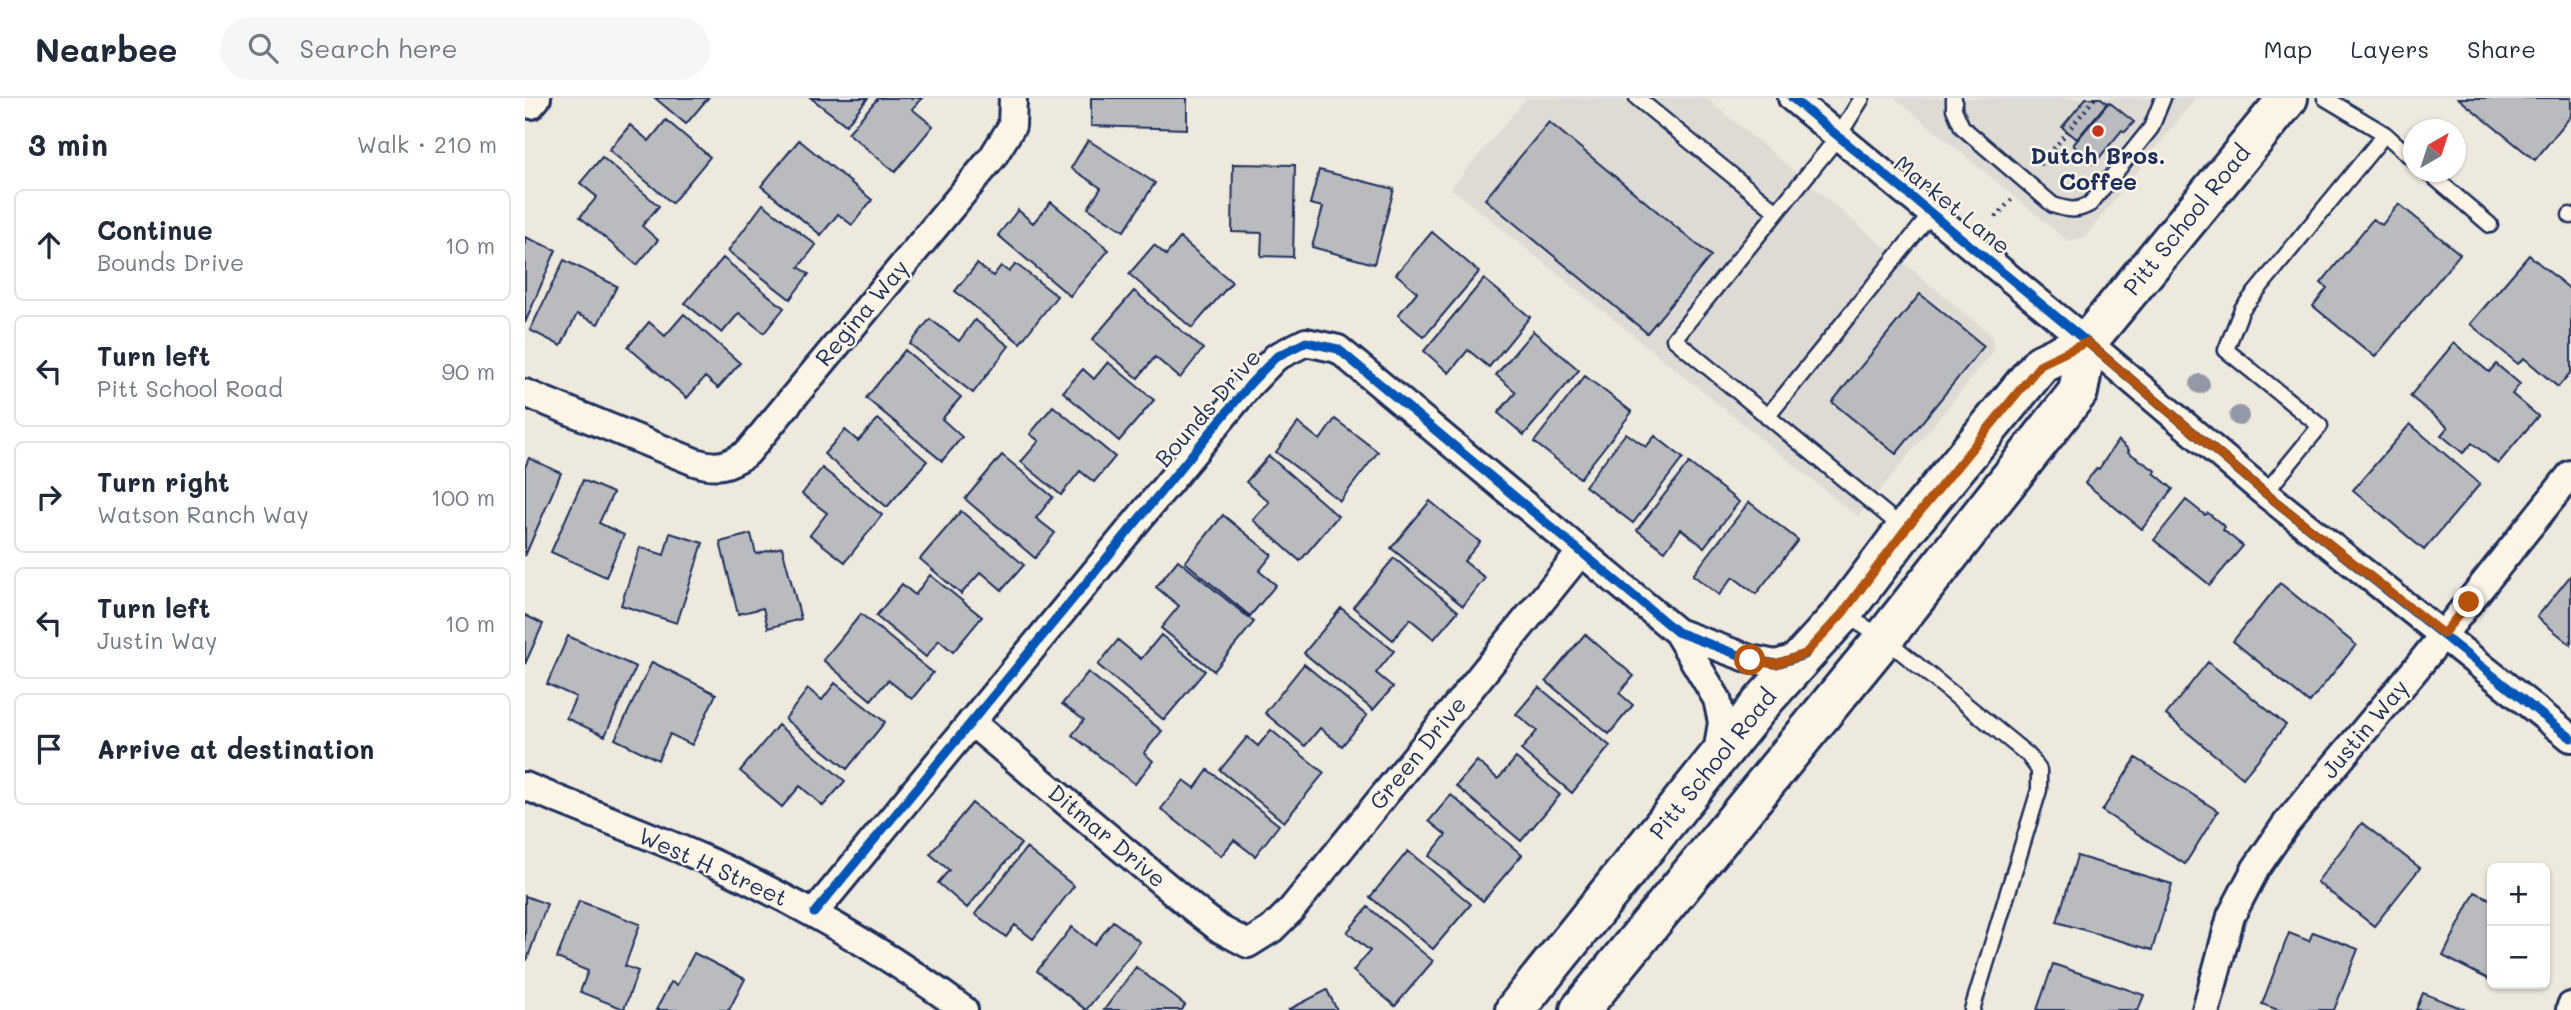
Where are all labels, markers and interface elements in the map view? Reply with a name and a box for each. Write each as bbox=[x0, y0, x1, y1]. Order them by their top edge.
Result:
search box bbox=[220, 17, 710, 80]
text: Nearbee bbox=[35, 27, 178, 70]
icon: search bbox=[244, 29, 282, 67]
text: Search here bbox=[300, 31, 458, 65]
text: Map bbox=[2264, 33, 2312, 64]
text: Layers bbox=[2350, 33, 2429, 64]
text: Share bbox=[2467, 33, 2536, 64]
north arrow bbox=[2403, 119, 2466, 182]
marker: Dutch Bros. Coffee bbox=[2090, 123, 2106, 139]
text: 3 min bbox=[28, 124, 108, 164]
text: Walk · 210 m bbox=[357, 129, 497, 159]
street label: Pitt School Road bbox=[2116, 138, 2256, 301]
place label: Dutch Bros. Coffee bbox=[2030, 140, 2166, 196]
street label: Market Lane bbox=[1888, 148, 2017, 260]
text: Continue bbox=[97, 213, 213, 247]
icon: ahead bbox=[30, 226, 68, 264]
text: 10 m bbox=[445, 230, 495, 260]
text: Bounds Drive bbox=[97, 247, 244, 277]
street label: Regina Way bbox=[808, 253, 915, 372]
text: Turn left bbox=[97, 339, 210, 373]
street label: Bounds Drive bbox=[1148, 342, 1267, 473]
icon: left bbox=[30, 352, 68, 390]
text: 90 m bbox=[442, 356, 495, 386]
text: Pitt School Road bbox=[97, 373, 283, 403]
text: Turn right bbox=[97, 465, 230, 499]
icon: right bbox=[30, 478, 68, 516]
text: 100 m bbox=[431, 482, 495, 512]
text: Watson Ranch Way bbox=[97, 499, 309, 529]
route end bbox=[2453, 586, 2484, 617]
text: Turn left bbox=[97, 591, 210, 625]
icon: left bbox=[30, 604, 68, 642]
text: 10 m bbox=[445, 608, 495, 638]
text: Justin Way bbox=[97, 625, 217, 655]
route start bbox=[1734, 644, 1765, 675]
street label: Justin Way bbox=[2314, 673, 2414, 784]
street label: Pitt School Road bbox=[1642, 682, 1782, 845]
street label: Green Drive bbox=[1362, 689, 1472, 815]
icon: arrive bbox=[30, 730, 68, 768]
text: Arrive at destination bbox=[97, 732, 374, 766]
street label: Ditmar Drive bbox=[1042, 777, 1173, 893]
street label: West H Street bbox=[634, 820, 793, 912]
map controls bbox=[2487, 863, 2550, 989]
button: + bbox=[2487, 863, 2550, 926]
button: − bbox=[2487, 926, 2550, 989]

